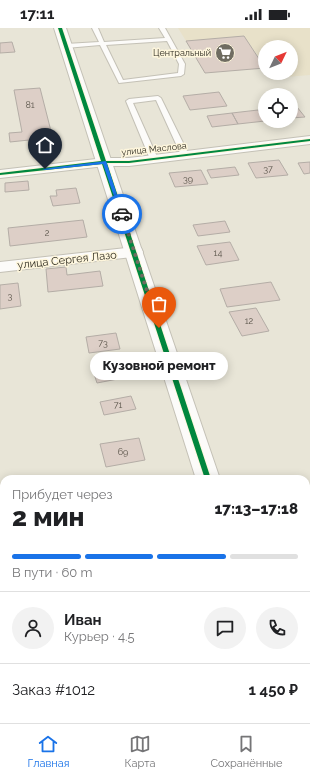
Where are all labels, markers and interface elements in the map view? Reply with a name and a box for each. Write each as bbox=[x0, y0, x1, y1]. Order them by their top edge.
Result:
text: 17:11 bbox=[20, 5, 54, 23]
north arrow bbox=[258, 40, 298, 80]
map controls bbox=[258, 40, 298, 128]
supermarket icon: Центральный bbox=[214, 42, 236, 64]
place label: Центральный bbox=[153, 48, 211, 58]
button: locate bbox=[258, 88, 298, 128]
house number: 81 bbox=[25, 100, 35, 110]
pin bbox=[28, 128, 62, 169]
icon: home bbox=[34, 134, 56, 156]
street label: улица Маслова bbox=[121, 141, 187, 157]
house number: 37 bbox=[263, 164, 273, 174]
house number: 39 bbox=[183, 174, 193, 184]
courier bbox=[102, 194, 142, 234]
icon: car bbox=[111, 203, 133, 225]
house number: 2 bbox=[45, 228, 50, 238]
street label: улица Сергея Лазо bbox=[17, 248, 118, 272]
house number: 14 bbox=[214, 248, 222, 258]
pin bbox=[142, 287, 176, 328]
house number: 3 bbox=[8, 291, 13, 301]
icon: bag bbox=[148, 293, 170, 315]
house number: 12 bbox=[245, 316, 254, 326]
house number: 73 bbox=[98, 338, 108, 348]
callout: Кузовной ремонт bbox=[90, 352, 228, 380]
text: Кузовной ремонт bbox=[102, 358, 216, 373]
house number: 71 bbox=[114, 400, 122, 410]
house number: 69 bbox=[118, 447, 128, 457]
text: Прибудет через bbox=[12, 487, 112, 502]
text: 17:13–17:18 bbox=[215, 500, 298, 518]
text: 2 мин bbox=[12, 502, 84, 532]
text: В пути · 60 m bbox=[12, 565, 92, 580]
button: person bbox=[12, 607, 54, 649]
button: chat bbox=[204, 607, 246, 649]
button: phone bbox=[256, 607, 298, 649]
text: Иван bbox=[64, 611, 102, 629]
text: Курьер · 4.5 bbox=[64, 629, 135, 644]
text: Заказ #1012 bbox=[12, 681, 95, 699]
text: 1 450 ₽ bbox=[249, 681, 298, 699]
tab: Главная bbox=[28, 733, 69, 770]
tab: Карта bbox=[124, 733, 155, 770]
tab: Сохранённые bbox=[210, 733, 282, 770]

